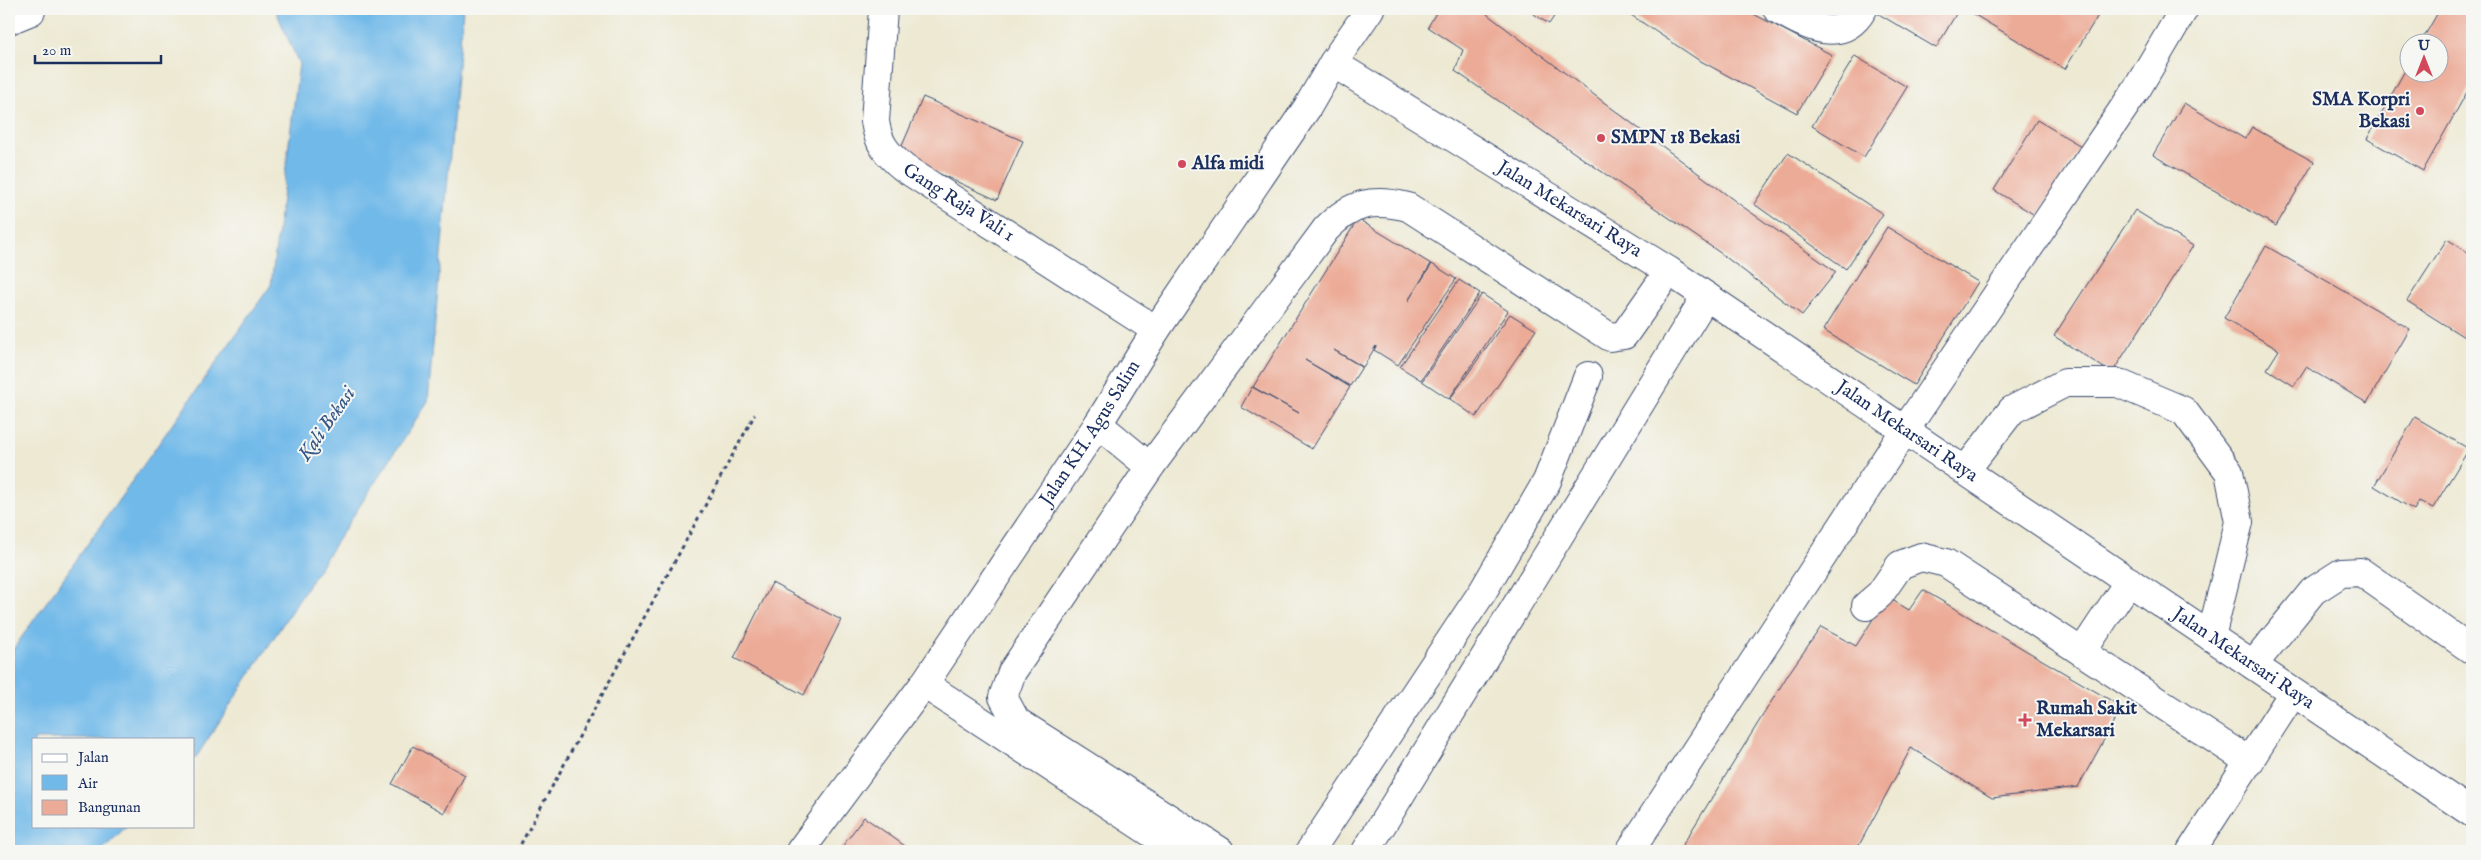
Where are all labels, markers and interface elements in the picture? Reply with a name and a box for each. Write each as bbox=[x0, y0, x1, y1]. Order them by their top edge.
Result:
scale bar bbox=[35, 32, 161, 64]
north arrow bbox=[2398, 32, 2448, 82]
text: U bbox=[2417, 37, 2431, 55]
text: 20 m bbox=[42, 41, 72, 60]
place label: SMA Korpri Bekasi bbox=[2312, 88, 2410, 134]
marker: SMA Korpri Bekasi bbox=[2414, 105, 2426, 117]
place label: SMPN 18 Bekasi bbox=[1611, 126, 1740, 150]
marker: SMPN 18 Bekasi bbox=[1595, 132, 1607, 144]
place label: Alfa midi bbox=[1191, 152, 1264, 176]
street label: Jalan Mekarsari Raya bbox=[1491, 154, 1647, 264]
street label: Gang Raja Vali 1 bbox=[898, 158, 1019, 248]
marker: Alfa midi bbox=[1176, 158, 1188, 170]
street label: Jalan KH. Agus Salim bbox=[1034, 356, 1146, 512]
street label: Jalan Mekarsari Raya bbox=[1830, 374, 1983, 488]
water label: Kali Bekasi bbox=[292, 381, 362, 466]
street label: Jalan Mekarsari Raya bbox=[2166, 601, 2319, 715]
place label: Rumah Sakit Mekarsari bbox=[2036, 697, 2138, 743]
marker: Rumah Sakit Mekarsari bbox=[2018, 713, 2032, 727]
legend bbox=[32, 738, 195, 828]
text: Jalan bbox=[76, 748, 109, 767]
text: Air bbox=[77, 774, 98, 793]
text: Bangunan bbox=[78, 798, 141, 817]

